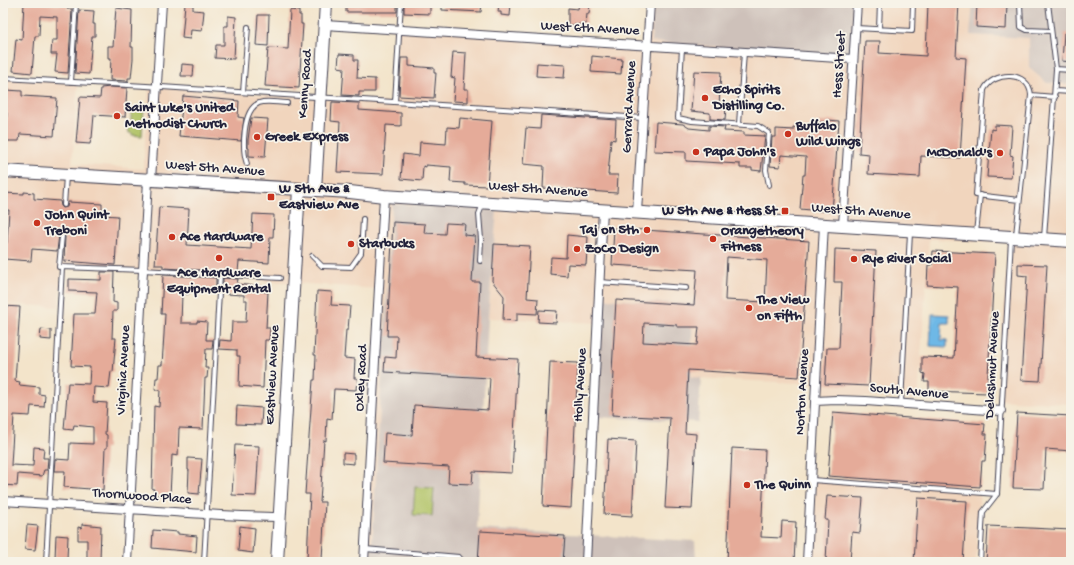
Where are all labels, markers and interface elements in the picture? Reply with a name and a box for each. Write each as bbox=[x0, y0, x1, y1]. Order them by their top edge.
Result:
street label: West 6th Avenue bbox=[540, 18, 641, 40]
street label: Hess Street bbox=[829, 30, 851, 99]
street label: Kenny Road bbox=[295, 47, 317, 119]
street label: Gerrard Avenue bbox=[619, 60, 641, 154]
place label: Echo Spirits Distilling Co. bbox=[711, 82, 785, 115]
marker: Echo Spirits Distilling Co. bbox=[700, 93, 710, 103]
place label: Saint Luke's United Methodist Church bbox=[125, 100, 236, 133]
marker: Saint Luke's United Methodist Church bbox=[112, 111, 122, 121]
place label: Buffalo Wild Wings bbox=[795, 118, 861, 151]
place label: Greek Express bbox=[265, 129, 349, 146]
marker: Buffalo Wild Wings bbox=[783, 129, 793, 139]
marker: Greek Express bbox=[252, 132, 262, 142]
place label: Papa John's bbox=[703, 144, 776, 161]
place label: McDonald's bbox=[927, 145, 993, 162]
marker: Papa John's bbox=[691, 147, 701, 157]
marker: McDonald's bbox=[995, 148, 1005, 158]
street label: West 5th Avenue bbox=[165, 157, 266, 181]
street label: West 5th Avenue bbox=[488, 178, 589, 202]
place label: W 5th Ave & Eastview Ave bbox=[278, 181, 359, 214]
marker: W 5th Ave & Eastview Ave bbox=[266, 192, 276, 202]
street label: West 5th Avenue bbox=[811, 200, 912, 224]
place label: W 5th Ave & Hess St bbox=[661, 203, 778, 220]
marker: W 5th Ave & Hess St bbox=[780, 206, 790, 216]
place label: John Quint Treboni bbox=[44, 207, 110, 240]
marker: John Quint Treboni bbox=[32, 218, 42, 228]
place label: Taj on 5th bbox=[580, 222, 639, 239]
place label: Orangetheory Fitness bbox=[720, 223, 804, 256]
marker: Taj on 5th bbox=[642, 225, 652, 235]
place label: Ace Hardware bbox=[179, 229, 264, 246]
marker: Ace Hardware bbox=[167, 232, 177, 242]
marker: Orangetheory Fitness bbox=[708, 234, 718, 244]
place label: Starbucks bbox=[359, 236, 415, 253]
marker: Starbucks bbox=[346, 239, 356, 249]
place label: ZoCo Design bbox=[585, 241, 659, 258]
marker: ZoCo Design bbox=[572, 244, 582, 254]
place label: Rye River Social bbox=[861, 251, 951, 268]
marker: Ace Hardware Equipment Rental bbox=[214, 253, 224, 263]
marker: Rye River Social bbox=[849, 254, 859, 264]
place label: Ace Hardware Equipment Rental bbox=[167, 265, 271, 298]
place label: The View on Fifth bbox=[756, 292, 809, 325]
marker: The View on Fifth bbox=[744, 303, 754, 313]
street label: Delashmut Avenue bbox=[982, 310, 1004, 420]
street label: Virginia Avenue bbox=[113, 324, 135, 416]
street label: Eastview Avenue bbox=[262, 324, 284, 425]
street label: Oxley Road bbox=[352, 342, 372, 412]
street label: Holly Avenue bbox=[571, 347, 591, 422]
street label: Norton Avenue bbox=[792, 348, 814, 436]
street label: South Avenue bbox=[869, 380, 950, 404]
place label: The Quinn bbox=[754, 477, 811, 494]
marker: The Quinn bbox=[742, 480, 752, 490]
street label: Thornwood Place bbox=[91, 485, 193, 509]

